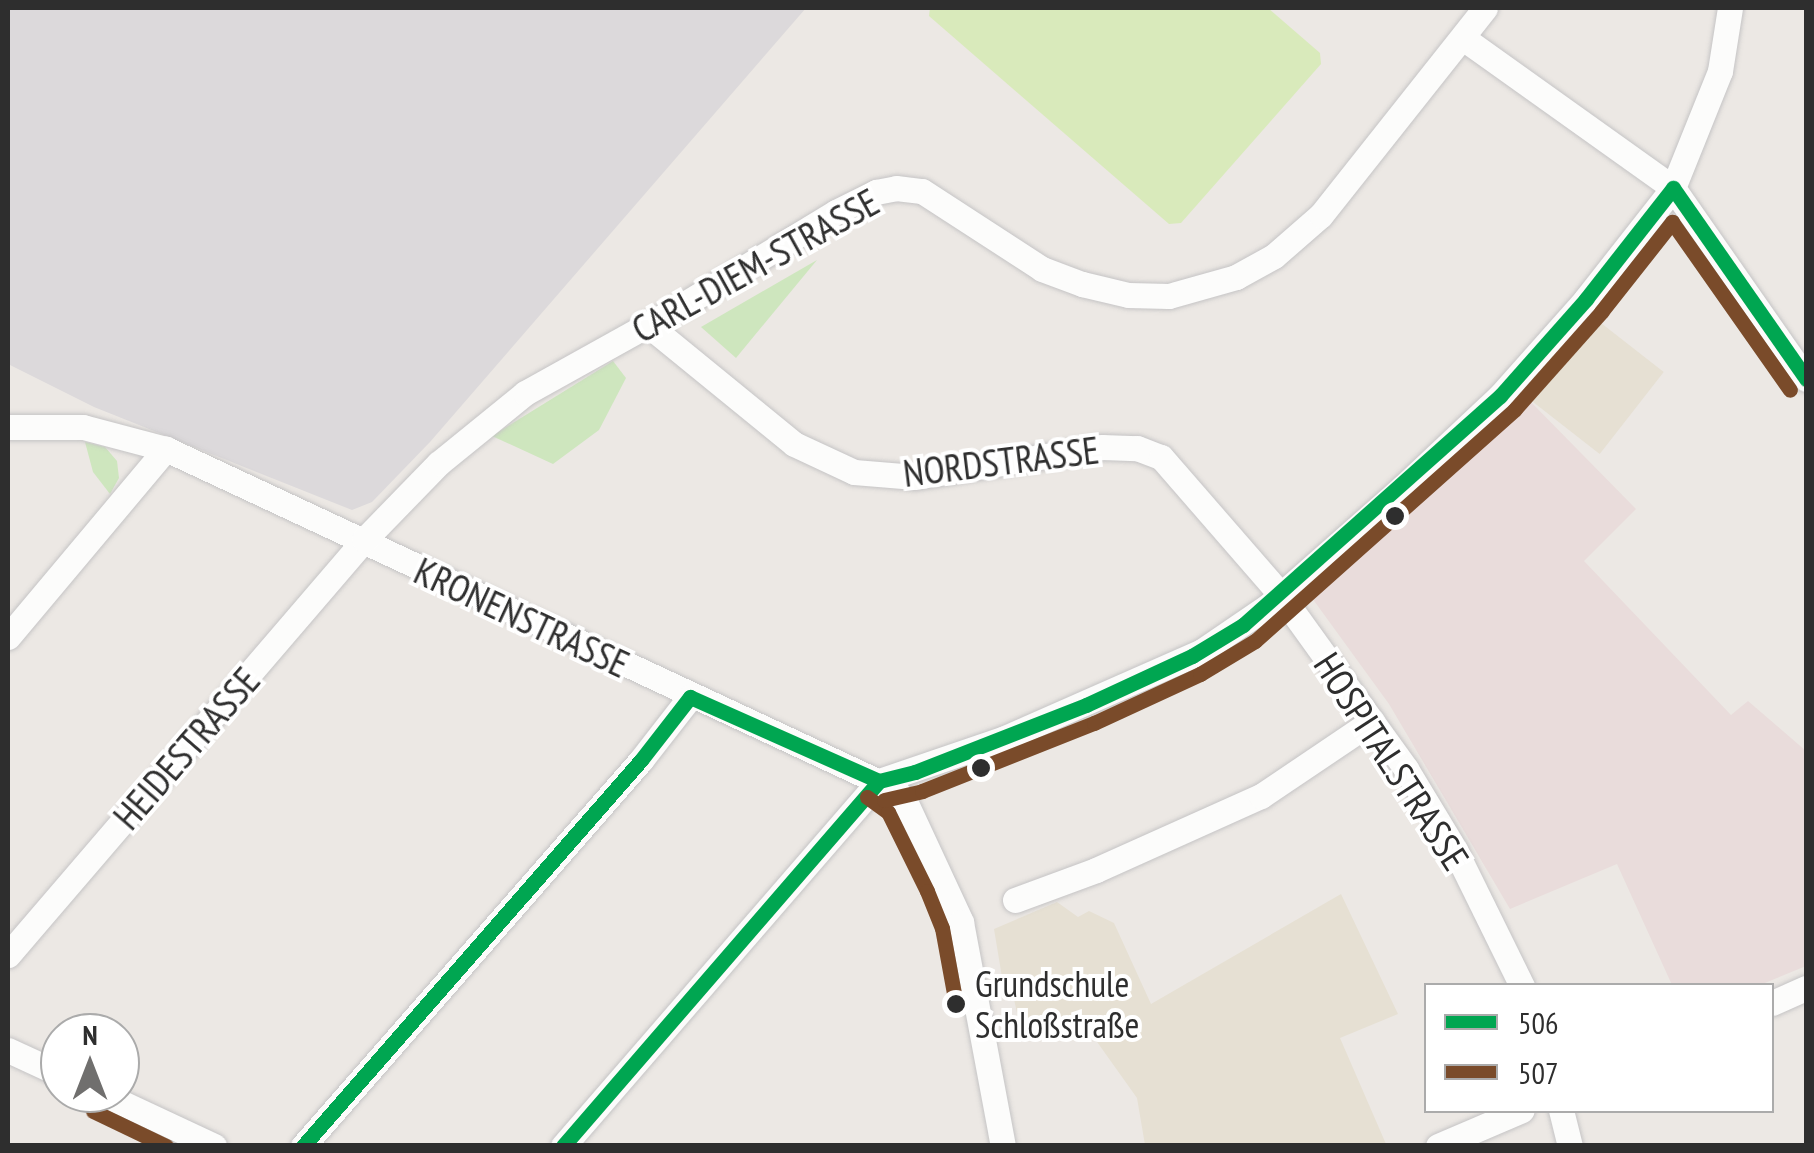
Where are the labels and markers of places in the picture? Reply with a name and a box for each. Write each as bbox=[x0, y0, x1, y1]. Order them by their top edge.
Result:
unlabelled marker bbox=[1385, 506, 1405, 526]
unlabelled marker bbox=[971, 758, 991, 778]
place label: Grundschule Schloßstraße bbox=[975, 961, 1139, 1046]
marker: Grundschule Schloßstraße bbox=[946, 994, 966, 1014]

